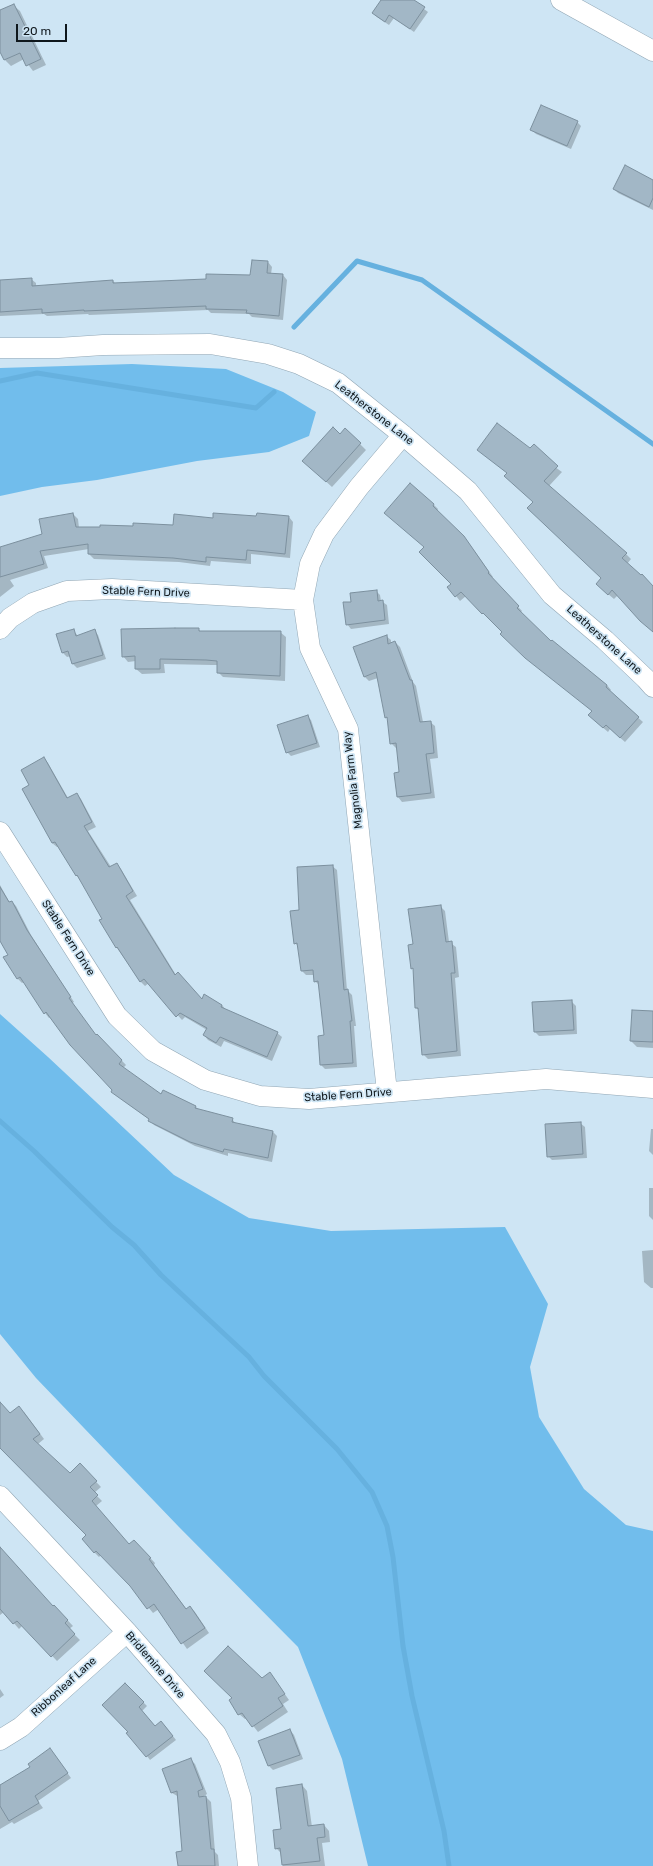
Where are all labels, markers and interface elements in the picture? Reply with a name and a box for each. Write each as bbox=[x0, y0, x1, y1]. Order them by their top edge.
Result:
scale bar bbox=[18, 16, 69, 42]
text: 20 m bbox=[23, 24, 51, 38]
street label: Leatherstone Lane bbox=[332, 378, 416, 448]
street label: Stable Fern Drive bbox=[102, 584, 190, 600]
street label: Leatherstone Lane bbox=[564, 603, 644, 677]
street label: Magnolia Farm Way bbox=[340, 731, 366, 829]
street label: Stable Fern Drive bbox=[39, 898, 97, 978]
street label: Stable Fern Drive bbox=[304, 1085, 392, 1105]
street label: Bridlemine Drive bbox=[122, 1629, 188, 1701]
street label: Ribbonleaf Lane bbox=[29, 1654, 99, 1720]

